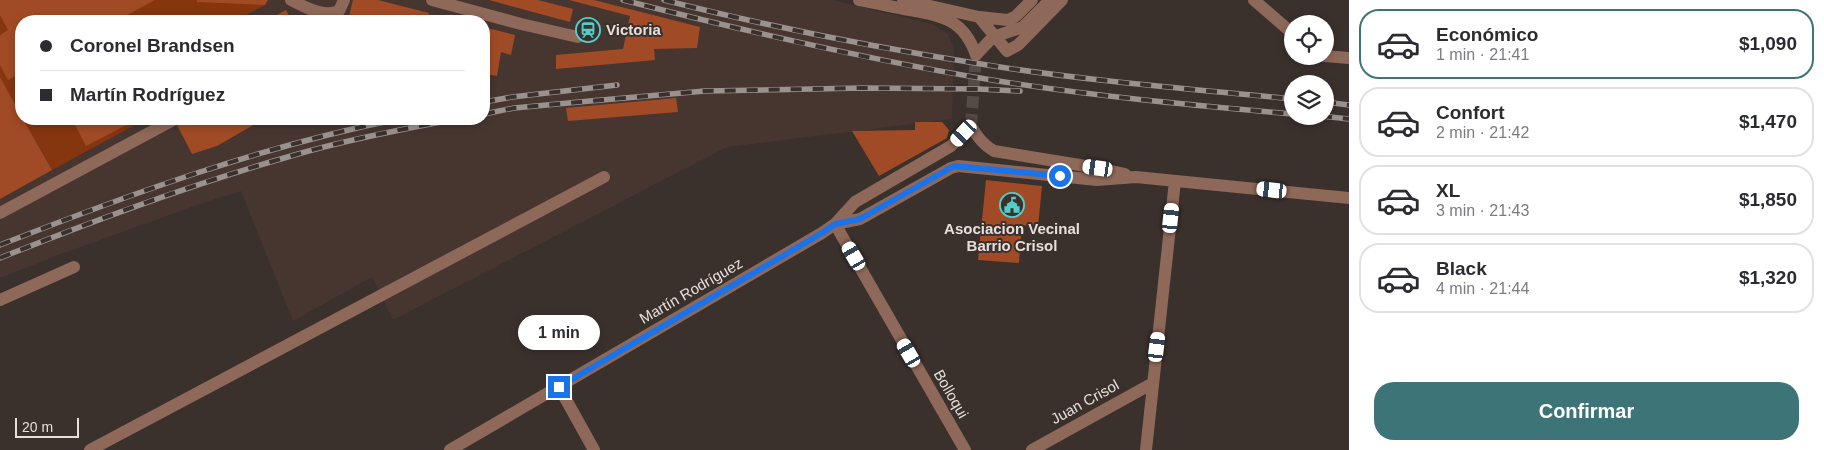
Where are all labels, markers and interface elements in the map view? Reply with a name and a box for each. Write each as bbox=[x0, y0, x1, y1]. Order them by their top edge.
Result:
map controls bbox=[1284, 15, 1334, 125]
button: locate bbox=[1284, 15, 1334, 65]
station icon: Victoria bbox=[575, 17, 601, 43]
place label: Victoria bbox=[606, 21, 661, 38]
icon: car bbox=[1376, 22, 1421, 67]
text: Económico bbox=[1436, 24, 1538, 45]
text: $1,090 bbox=[1739, 33, 1797, 54]
text: Coronel Brandsen bbox=[70, 35, 235, 56]
text: 1 min · 21:41 bbox=[1436, 46, 1529, 63]
button: layers bbox=[1284, 75, 1334, 125]
text: Martín Rodríguez bbox=[70, 84, 225, 105]
icon: car bbox=[1376, 100, 1421, 145]
text: Confort bbox=[1436, 102, 1505, 123]
text: $1,470 bbox=[1739, 111, 1797, 132]
car bbox=[948, 117, 979, 149]
text: 2 min · 21:42 bbox=[1436, 124, 1529, 141]
car bbox=[1082, 158, 1113, 178]
route start bbox=[1049, 165, 1071, 187]
icon: car bbox=[1376, 178, 1421, 223]
text: XL bbox=[1436, 180, 1460, 201]
car bbox=[1256, 181, 1287, 199]
text: $1,850 bbox=[1739, 189, 1797, 210]
public building icon: Asociacion Vecinal Barrio Crisol bbox=[999, 192, 1025, 218]
car bbox=[1161, 202, 1180, 234]
text: 3 min · 21:43 bbox=[1436, 202, 1529, 219]
place label: Asociacion Vecinal Barrio Crisol bbox=[944, 220, 1080, 254]
car bbox=[840, 239, 867, 273]
street label: Martín Rodríguez bbox=[636, 254, 745, 327]
icon: car bbox=[1376, 256, 1421, 301]
text: Black bbox=[1436, 258, 1487, 279]
text: $1,320 bbox=[1739, 267, 1797, 288]
text: 4 min · 21:44 bbox=[1436, 280, 1529, 297]
callout: 1 min bbox=[518, 314, 600, 350]
text: 1 min bbox=[538, 324, 580, 341]
car bbox=[1147, 331, 1166, 363]
car bbox=[895, 336, 922, 370]
street label: Bolloqui bbox=[931, 366, 972, 421]
route end bbox=[548, 376, 570, 398]
street label: Juan Crisol bbox=[1048, 376, 1122, 427]
button: Confirmar bbox=[1374, 382, 1799, 440]
scale bar bbox=[15, 415, 79, 438]
text: 20 m bbox=[22, 419, 53, 435]

